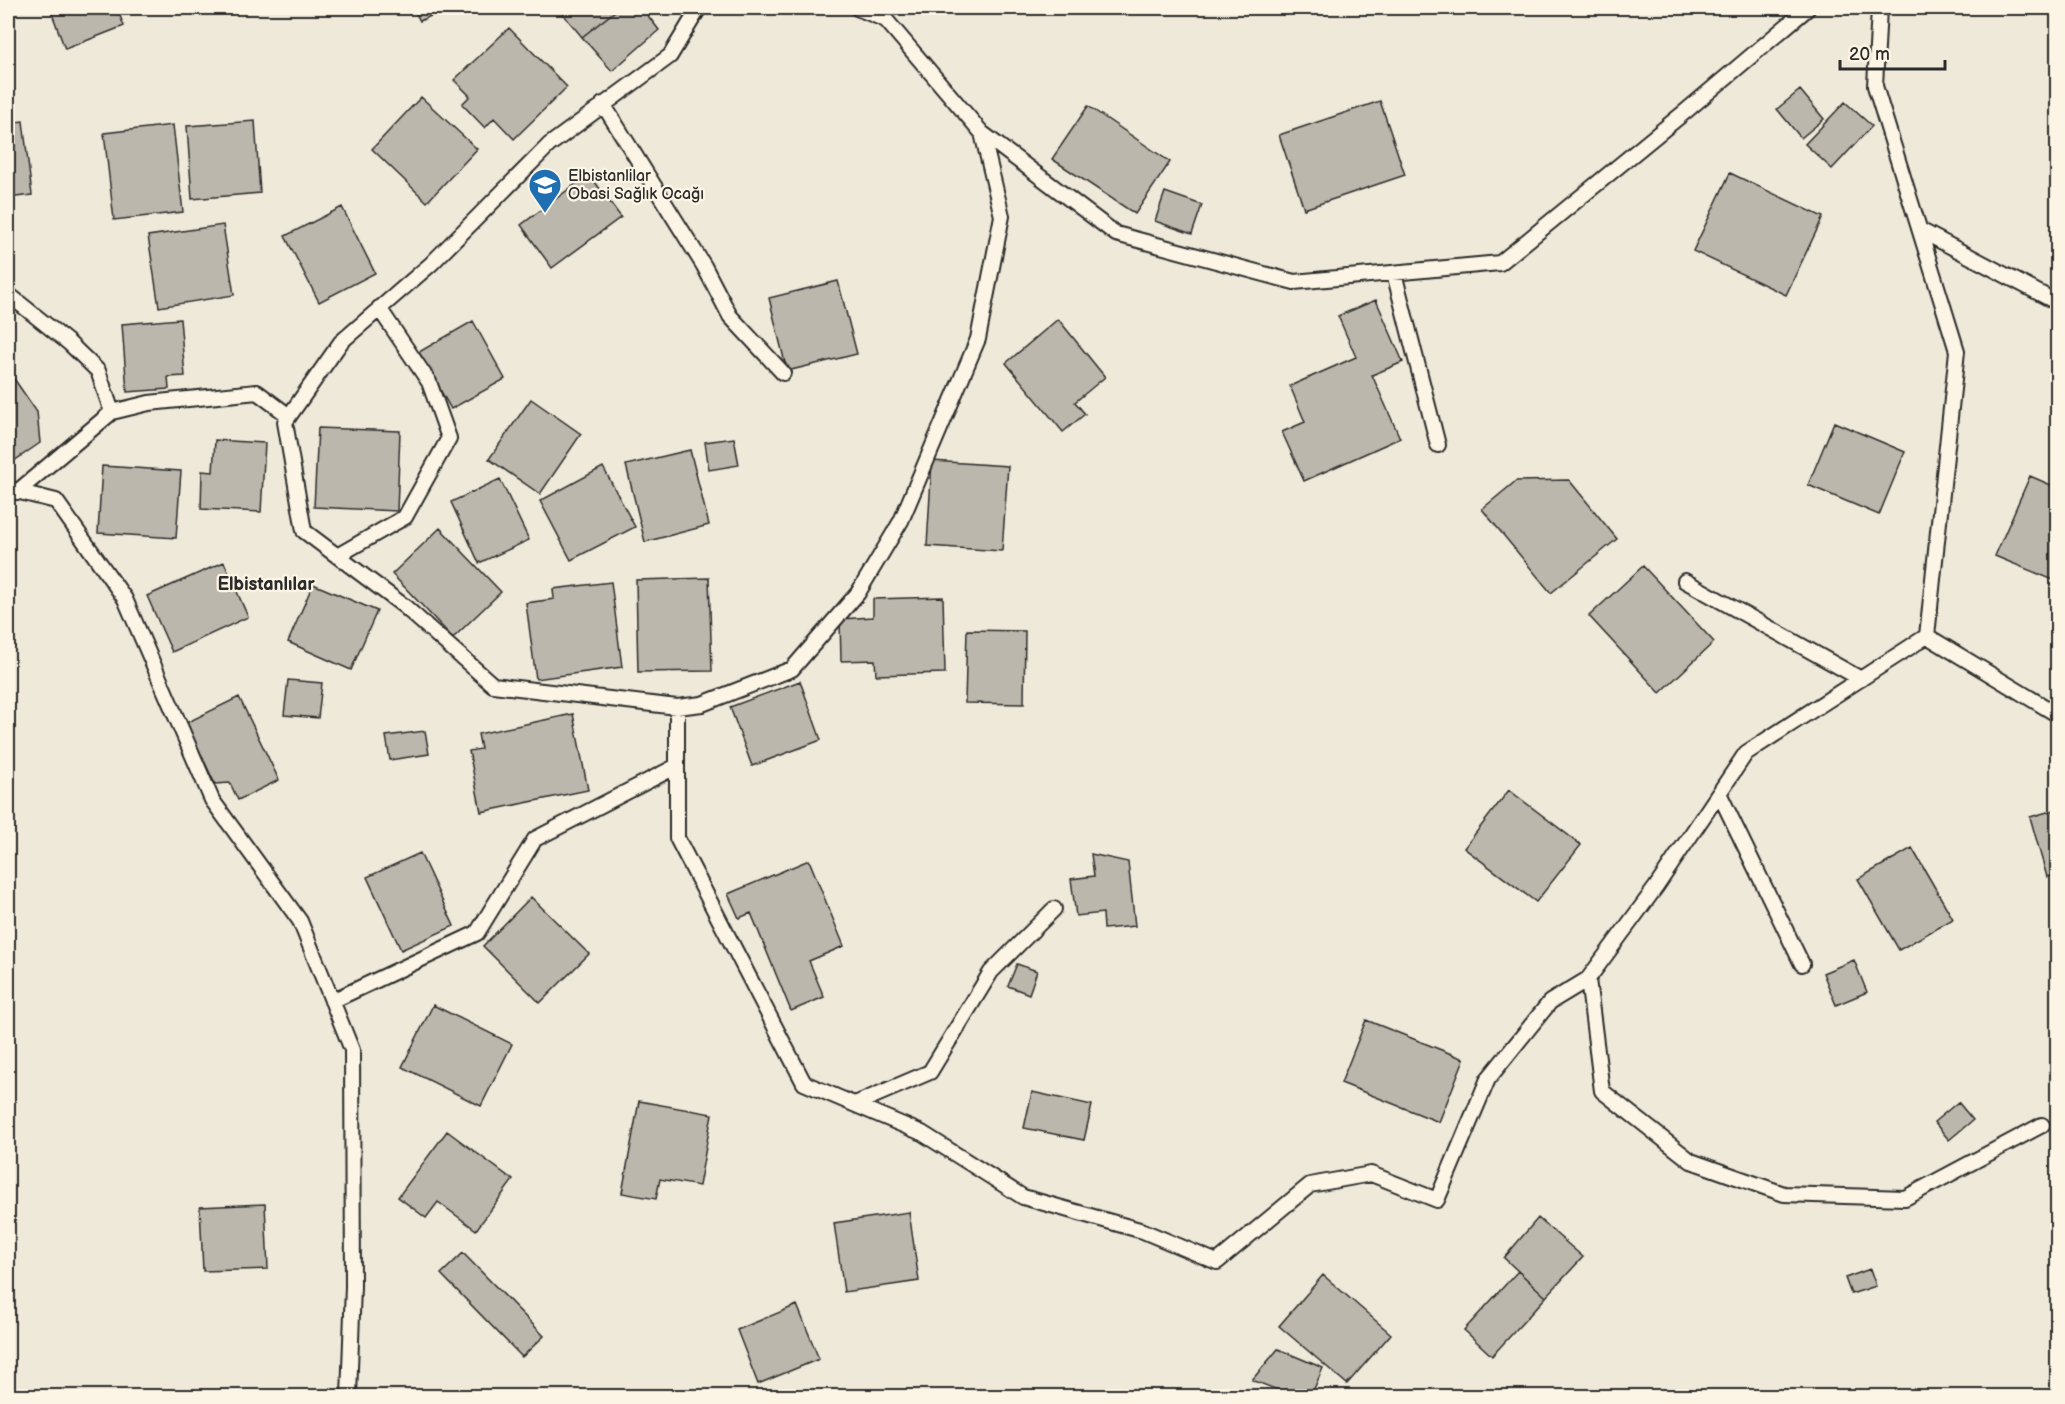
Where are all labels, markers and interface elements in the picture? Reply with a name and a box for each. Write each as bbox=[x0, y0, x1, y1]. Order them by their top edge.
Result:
scale bar bbox=[1840, 33, 1945, 71]
text: 20 m bbox=[1849, 44, 1890, 65]
school or university icon: Elbistanlilar Obasi Sağlık Ocağı bbox=[527, 167, 563, 214]
place label: Elbistanlilar Obasi Sağlık Ocağı bbox=[568, 167, 704, 204]
district label: Elbistanlılar bbox=[217, 574, 315, 595]

